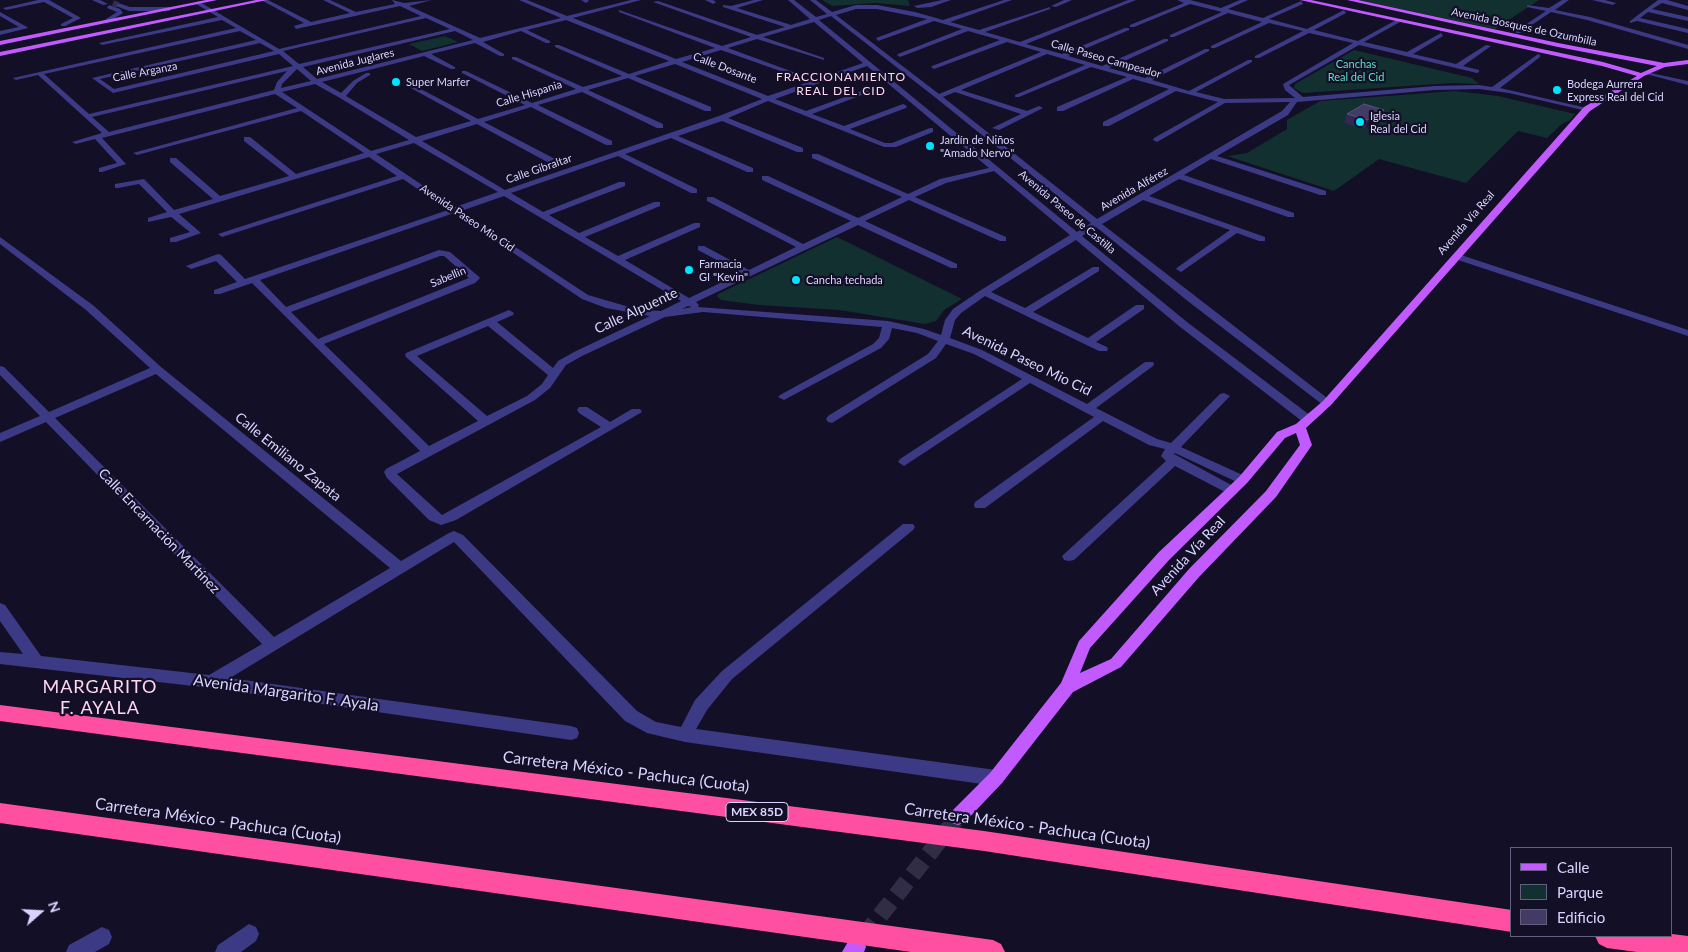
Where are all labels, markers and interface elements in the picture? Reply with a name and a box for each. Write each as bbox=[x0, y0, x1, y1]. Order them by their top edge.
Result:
street label: Avenida Bosques de Ozumbilla bbox=[1450, 5, 1598, 49]
street label: Calle Paseo Campeador bbox=[1049, 37, 1163, 81]
street label: Avenida Juglares bbox=[314, 46, 396, 78]
street label: Calle Dosante bbox=[691, 50, 759, 86]
park label: Canchas Real del Cid bbox=[1328, 57, 1384, 83]
street label: Calle Arganza bbox=[111, 59, 179, 85]
district label: FRACCIONAMIENTO REAL DEL CID bbox=[774, 70, 908, 98]
place label: Super Marfer bbox=[406, 75, 470, 89]
marker: Super Marfer bbox=[390, 76, 402, 88]
place label: Bodega Aurrera Express Real del Cid bbox=[1567, 77, 1664, 103]
street label: Calle Hispania bbox=[494, 78, 564, 110]
marker: Bodega Aurrera Express Real del Cid bbox=[1551, 84, 1563, 96]
place label: Iglesia Real del Cid bbox=[1370, 109, 1427, 135]
marker: Iglesia Real del Cid bbox=[1354, 116, 1366, 128]
place label: Jardín de Niños "Amado Nervo" bbox=[940, 133, 1014, 159]
marker: Jardín de Niños "Amado Nervo" bbox=[924, 140, 936, 152]
street label: Calle Gibraltar bbox=[504, 152, 574, 186]
street label: Avenida Alférez bbox=[1098, 164, 1170, 214]
street label: Avenida Paseo de Castilla bbox=[1016, 167, 1118, 257]
street label: Avenida Paseo Mio Cid bbox=[417, 181, 517, 255]
street label: Avenida Vía Real bbox=[1435, 188, 1497, 258]
place label: Farmacia GI "Kevin" bbox=[699, 257, 748, 283]
street label: Sabellin bbox=[428, 264, 468, 290]
marker: Farmacia GI "Kevin" bbox=[683, 264, 695, 276]
place label: Cancha techada bbox=[806, 273, 883, 287]
marker: Cancha techada bbox=[790, 274, 802, 286]
street label: Calle Alpuente bbox=[592, 284, 680, 338]
street label: Avenida Paseo Mio Cid bbox=[960, 322, 1094, 400]
street label: Calle Emiliano Zapata bbox=[232, 409, 344, 505]
street label: Calle Encarnación Martínez bbox=[95, 465, 223, 597]
street label: Avenida Vía Real bbox=[1147, 513, 1229, 599]
street label: Avenida Margarito F. Ayala bbox=[192, 670, 380, 716]
district label: MARGARITO F. AYALA bbox=[41, 676, 159, 719]
street label: Carretera México - Pachuca (Cuota) bbox=[502, 747, 750, 797]
street label: Carretera México - Pachuca (Cuota) bbox=[94, 794, 342, 848]
street label: Carretera México - Pachuca (Cuota) bbox=[903, 799, 1151, 853]
road number: MEX 85D bbox=[726, 802, 788, 822]
legend bbox=[1510, 847, 1673, 937]
text: Calle bbox=[1557, 858, 1589, 876]
text: Parque bbox=[1557, 883, 1603, 901]
north arrow bbox=[15, 887, 65, 937]
text: N bbox=[45, 899, 64, 915]
text: Edificio bbox=[1557, 908, 1605, 926]

